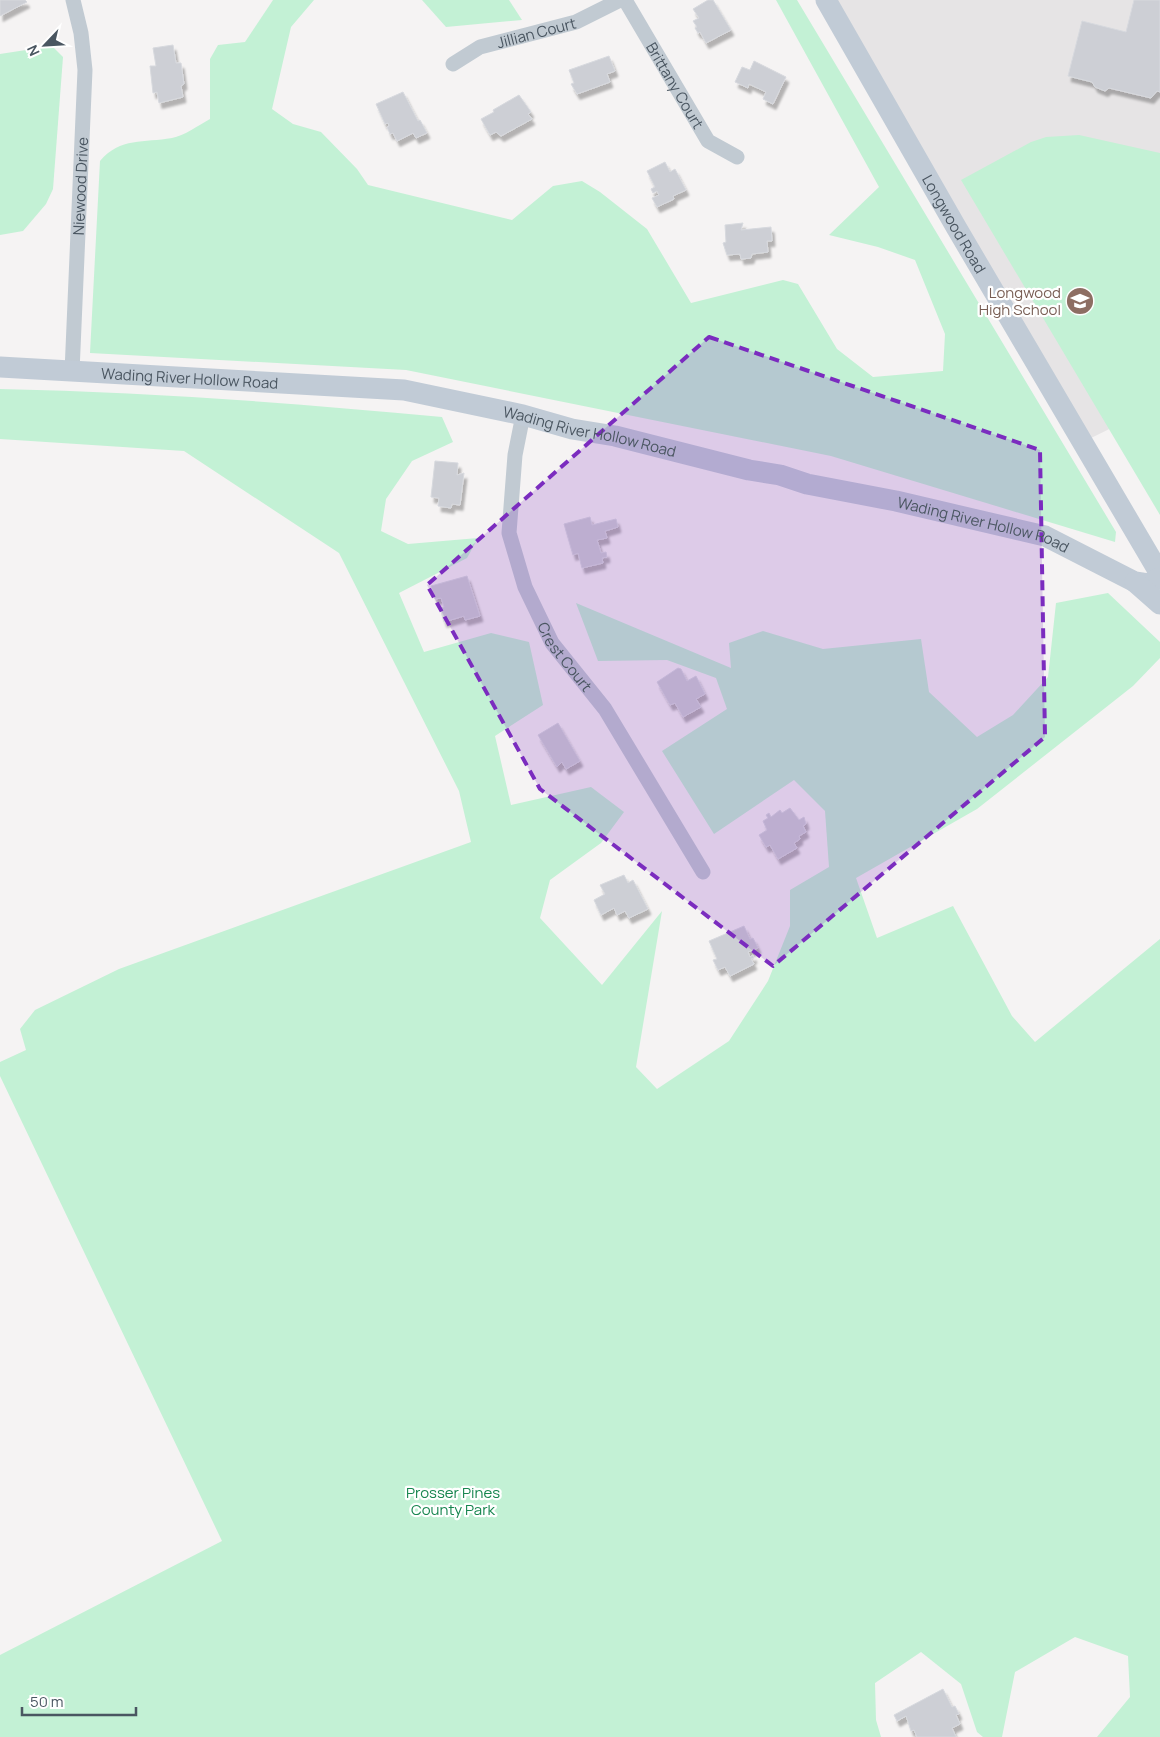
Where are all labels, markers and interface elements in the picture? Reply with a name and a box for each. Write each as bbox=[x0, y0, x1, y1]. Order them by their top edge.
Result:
street label: Jillian Court bbox=[494, 12, 578, 53]
north arrow bbox=[20, 20, 70, 70]
street label: Brittany Court bbox=[642, 38, 709, 132]
text: N bbox=[22, 42, 44, 59]
street label: Niewood Drive bbox=[67, 136, 93, 236]
street label: Longwood Road bbox=[918, 171, 991, 277]
place label: Longwood High School bbox=[979, 282, 1061, 320]
school or university icon: Longwood High School bbox=[1065, 286, 1095, 316]
street label: Wading River Hollow Road bbox=[101, 362, 279, 393]
street label: Wading River Hollow Road bbox=[501, 401, 679, 462]
street label: Wading River Hollow Road bbox=[895, 491, 1073, 557]
street label: Crest Court bbox=[533, 618, 597, 696]
park label: Prosser Pines County Park bbox=[406, 1482, 500, 1520]
scale bar bbox=[22, 1684, 136, 1716]
text: 50 m bbox=[30, 1691, 64, 1712]

